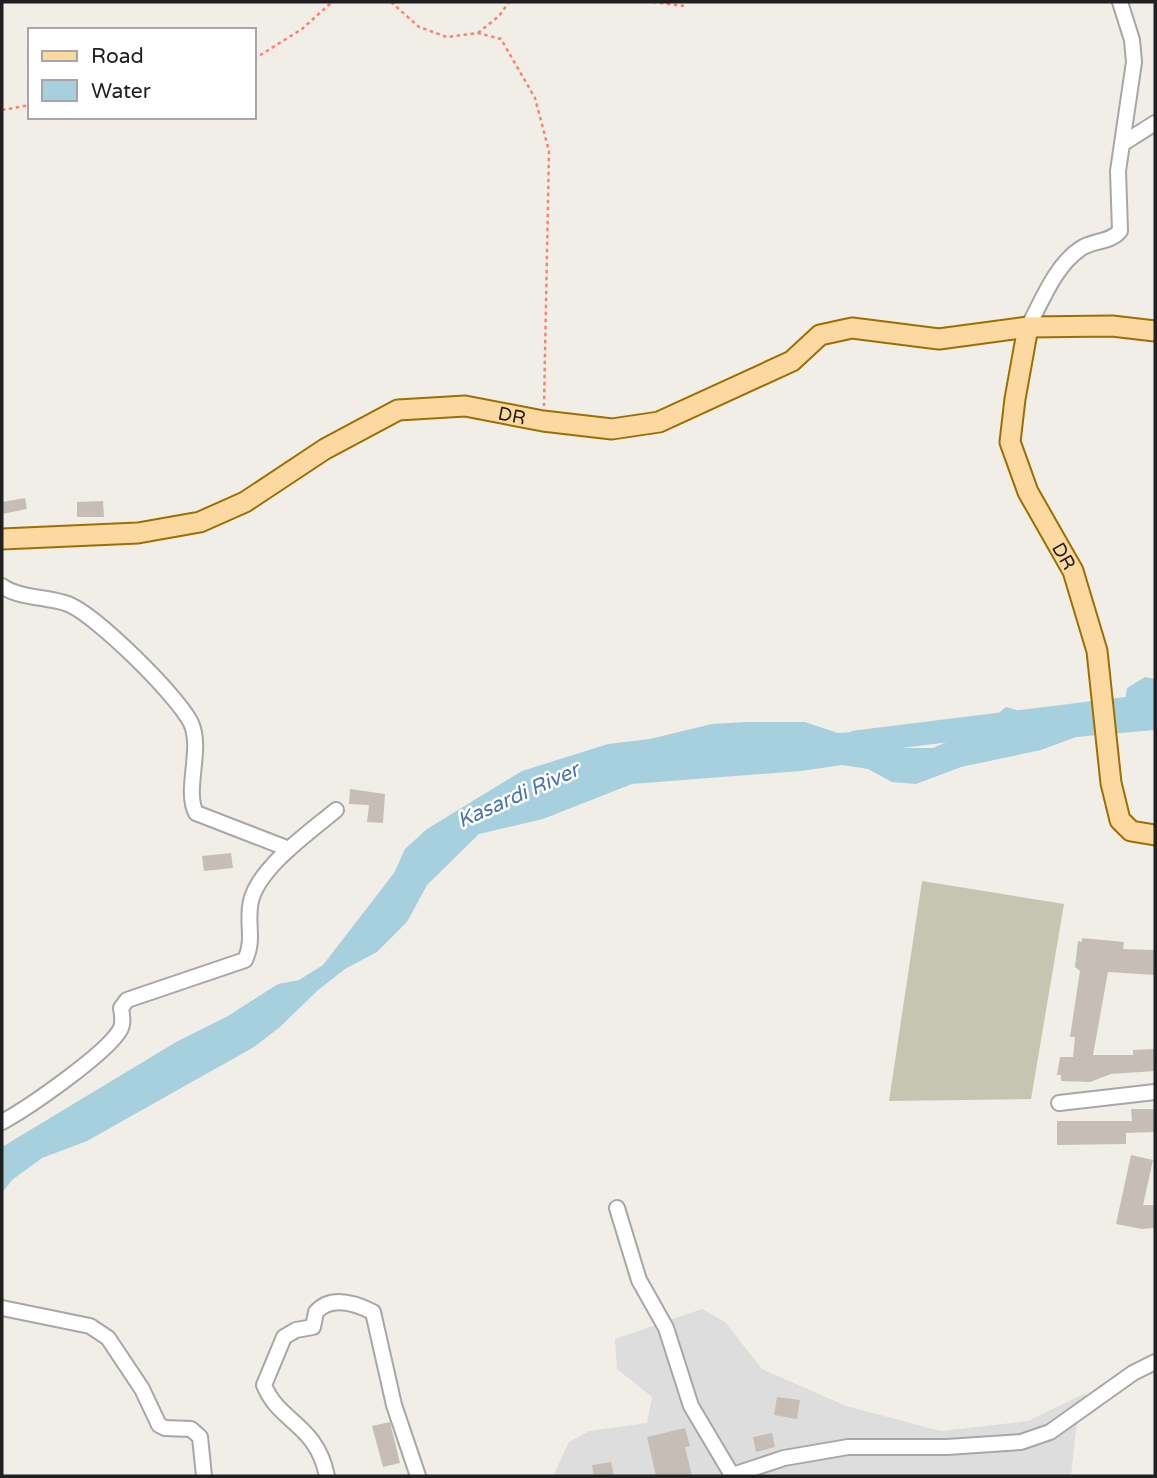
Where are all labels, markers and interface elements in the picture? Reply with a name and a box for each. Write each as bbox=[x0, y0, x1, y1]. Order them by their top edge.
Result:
legend bbox=[28, 28, 256, 119]
text: Road bbox=[91, 44, 144, 69]
text: Water bbox=[91, 79, 151, 104]
street label: DR bbox=[496, 403, 527, 429]
street label: DR bbox=[1047, 539, 1080, 574]
water label: Kasardi River bbox=[454, 756, 586, 833]

